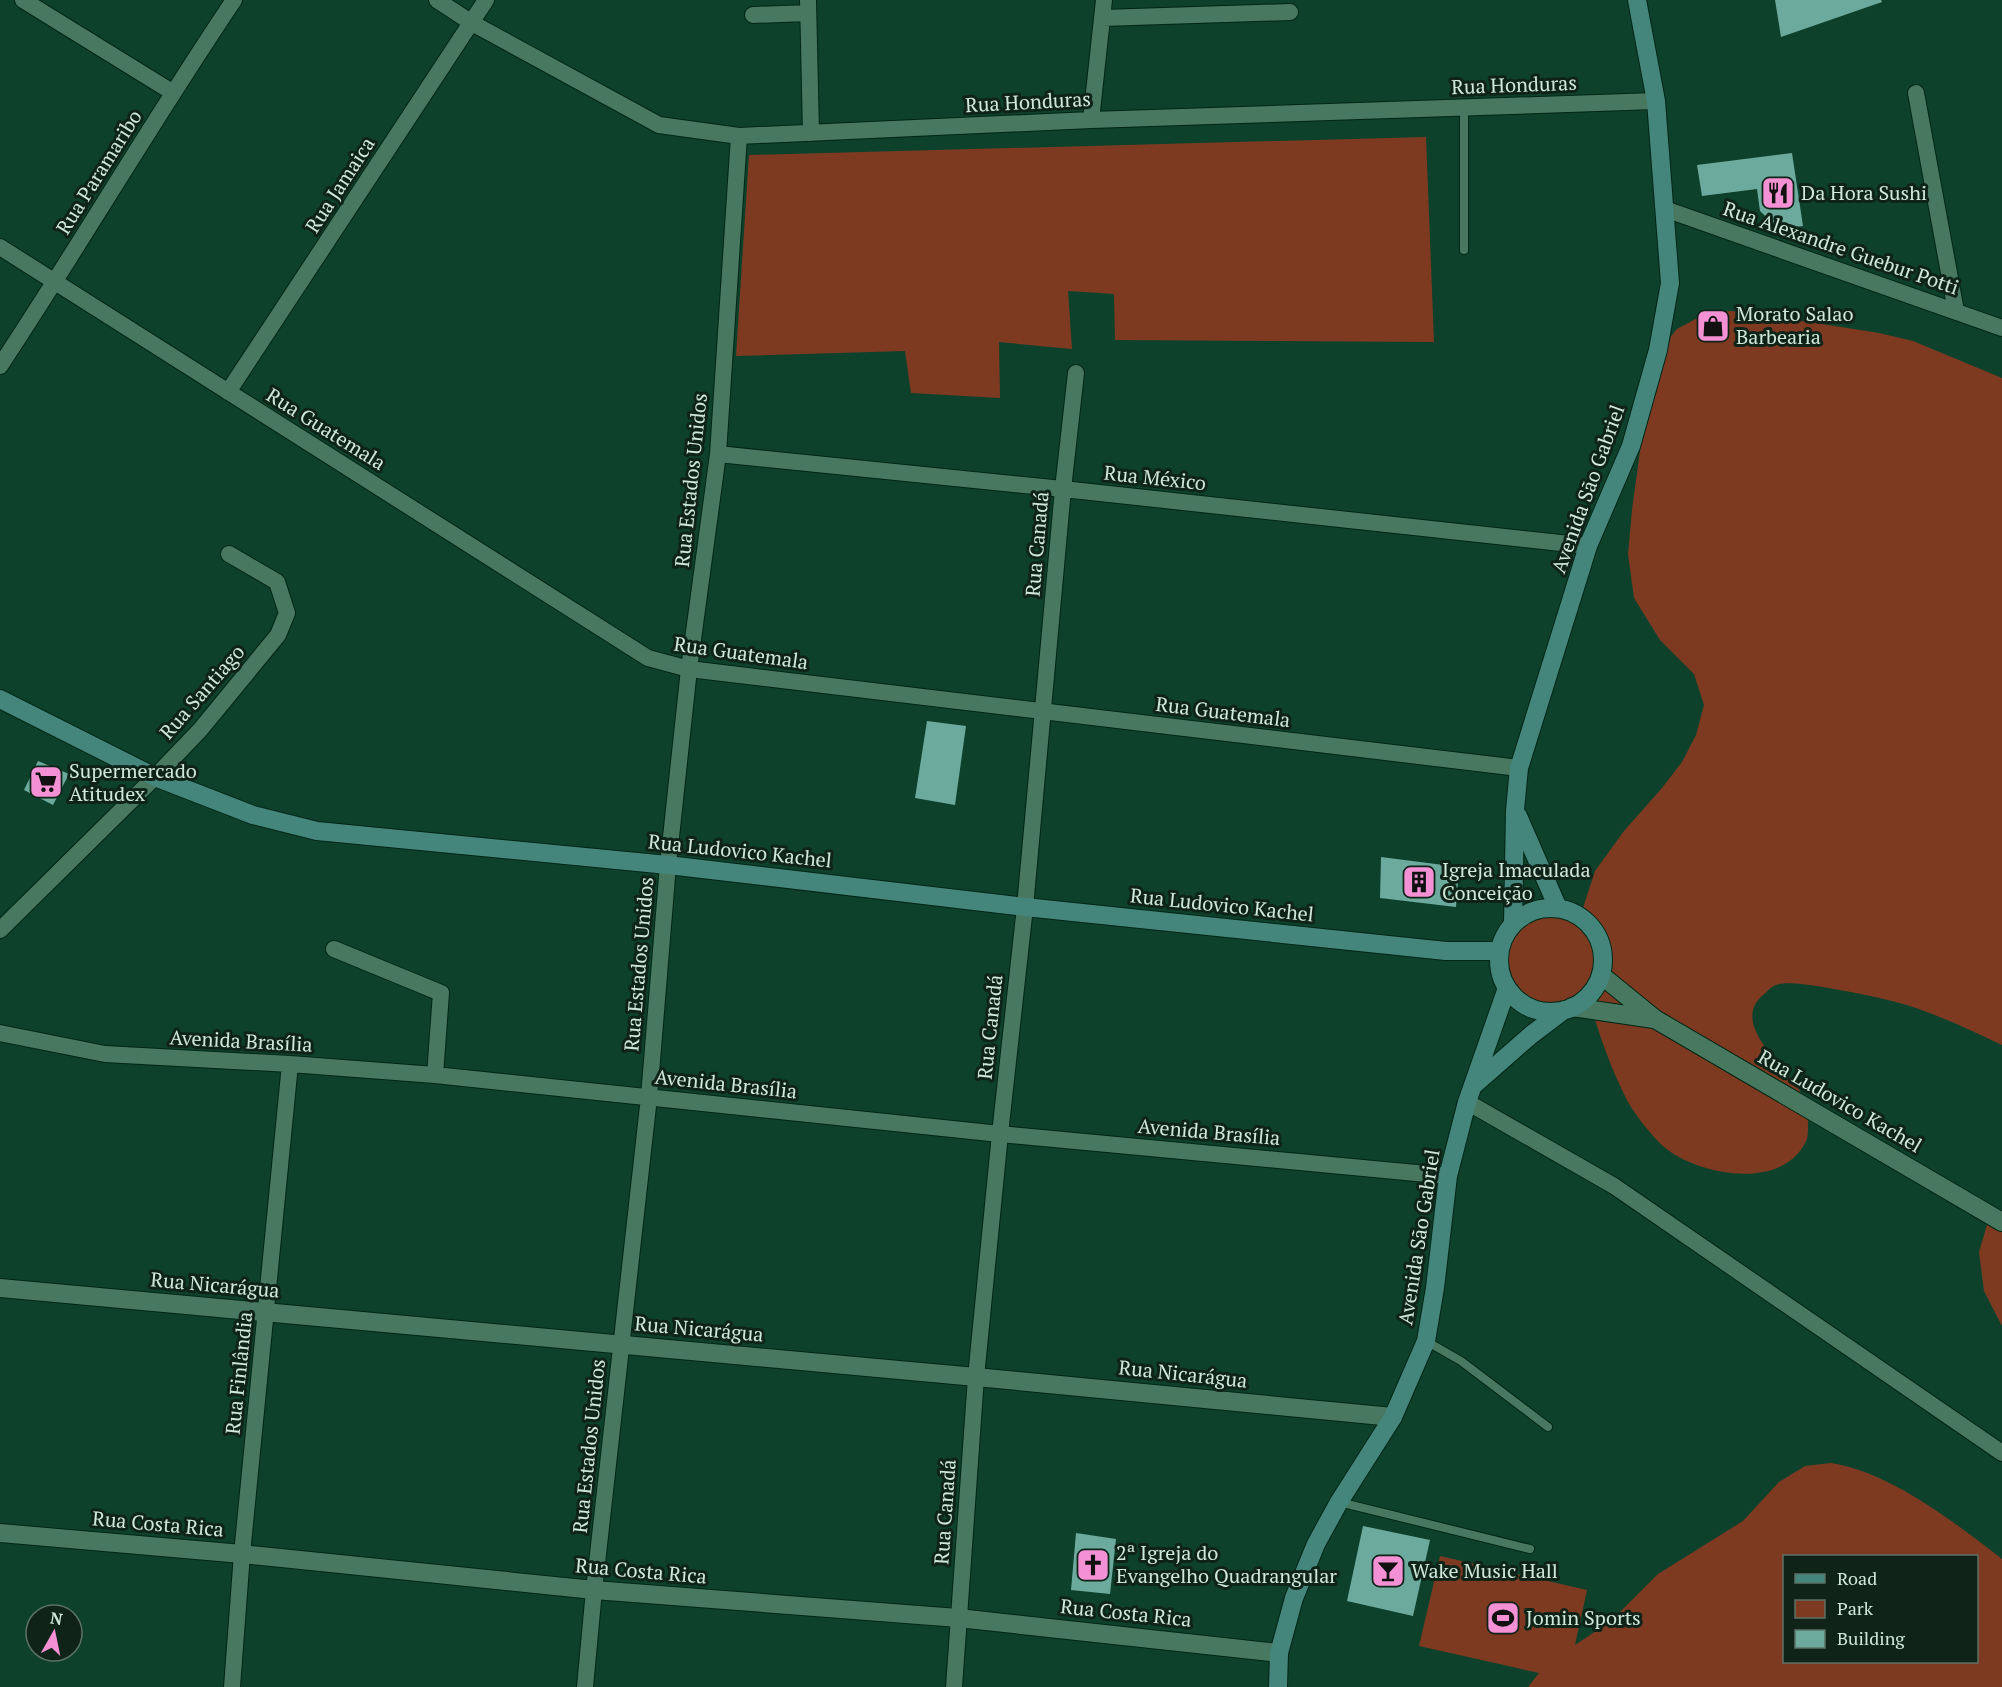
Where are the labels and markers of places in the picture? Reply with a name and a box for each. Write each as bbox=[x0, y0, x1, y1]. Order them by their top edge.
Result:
restaurant icon: Da Hora Sushi bbox=[1760, 175, 1796, 211]
place label: Da Hora Sushi bbox=[1801, 179, 1927, 206]
place label: Morato Salao Barbearia bbox=[1736, 300, 1854, 350]
shop icon: Morato Salao Barbearia bbox=[1695, 308, 1731, 344]
place label: Supermercado Atitudex bbox=[69, 757, 197, 807]
supermarket icon: Supermercado Atitudex bbox=[28, 764, 64, 800]
place label: Igreja Imaculada Conceição bbox=[1442, 856, 1591, 906]
building icon: Igreja Imaculada Conceição bbox=[1401, 864, 1437, 900]
place label: 2ª Igreja do Evangelho Quadrangular bbox=[1116, 1539, 1337, 1589]
church icon: 2ª Igreja do Evangelho Quadrangular bbox=[1075, 1547, 1111, 1583]
bar icon: Wake Music Hall bbox=[1370, 1553, 1406, 1589]
place label: Wake Music Hall bbox=[1411, 1557, 1558, 1584]
sports icon: Jomin Sports bbox=[1485, 1600, 1521, 1636]
place label: Jomin Sports bbox=[1526, 1604, 1641, 1631]

